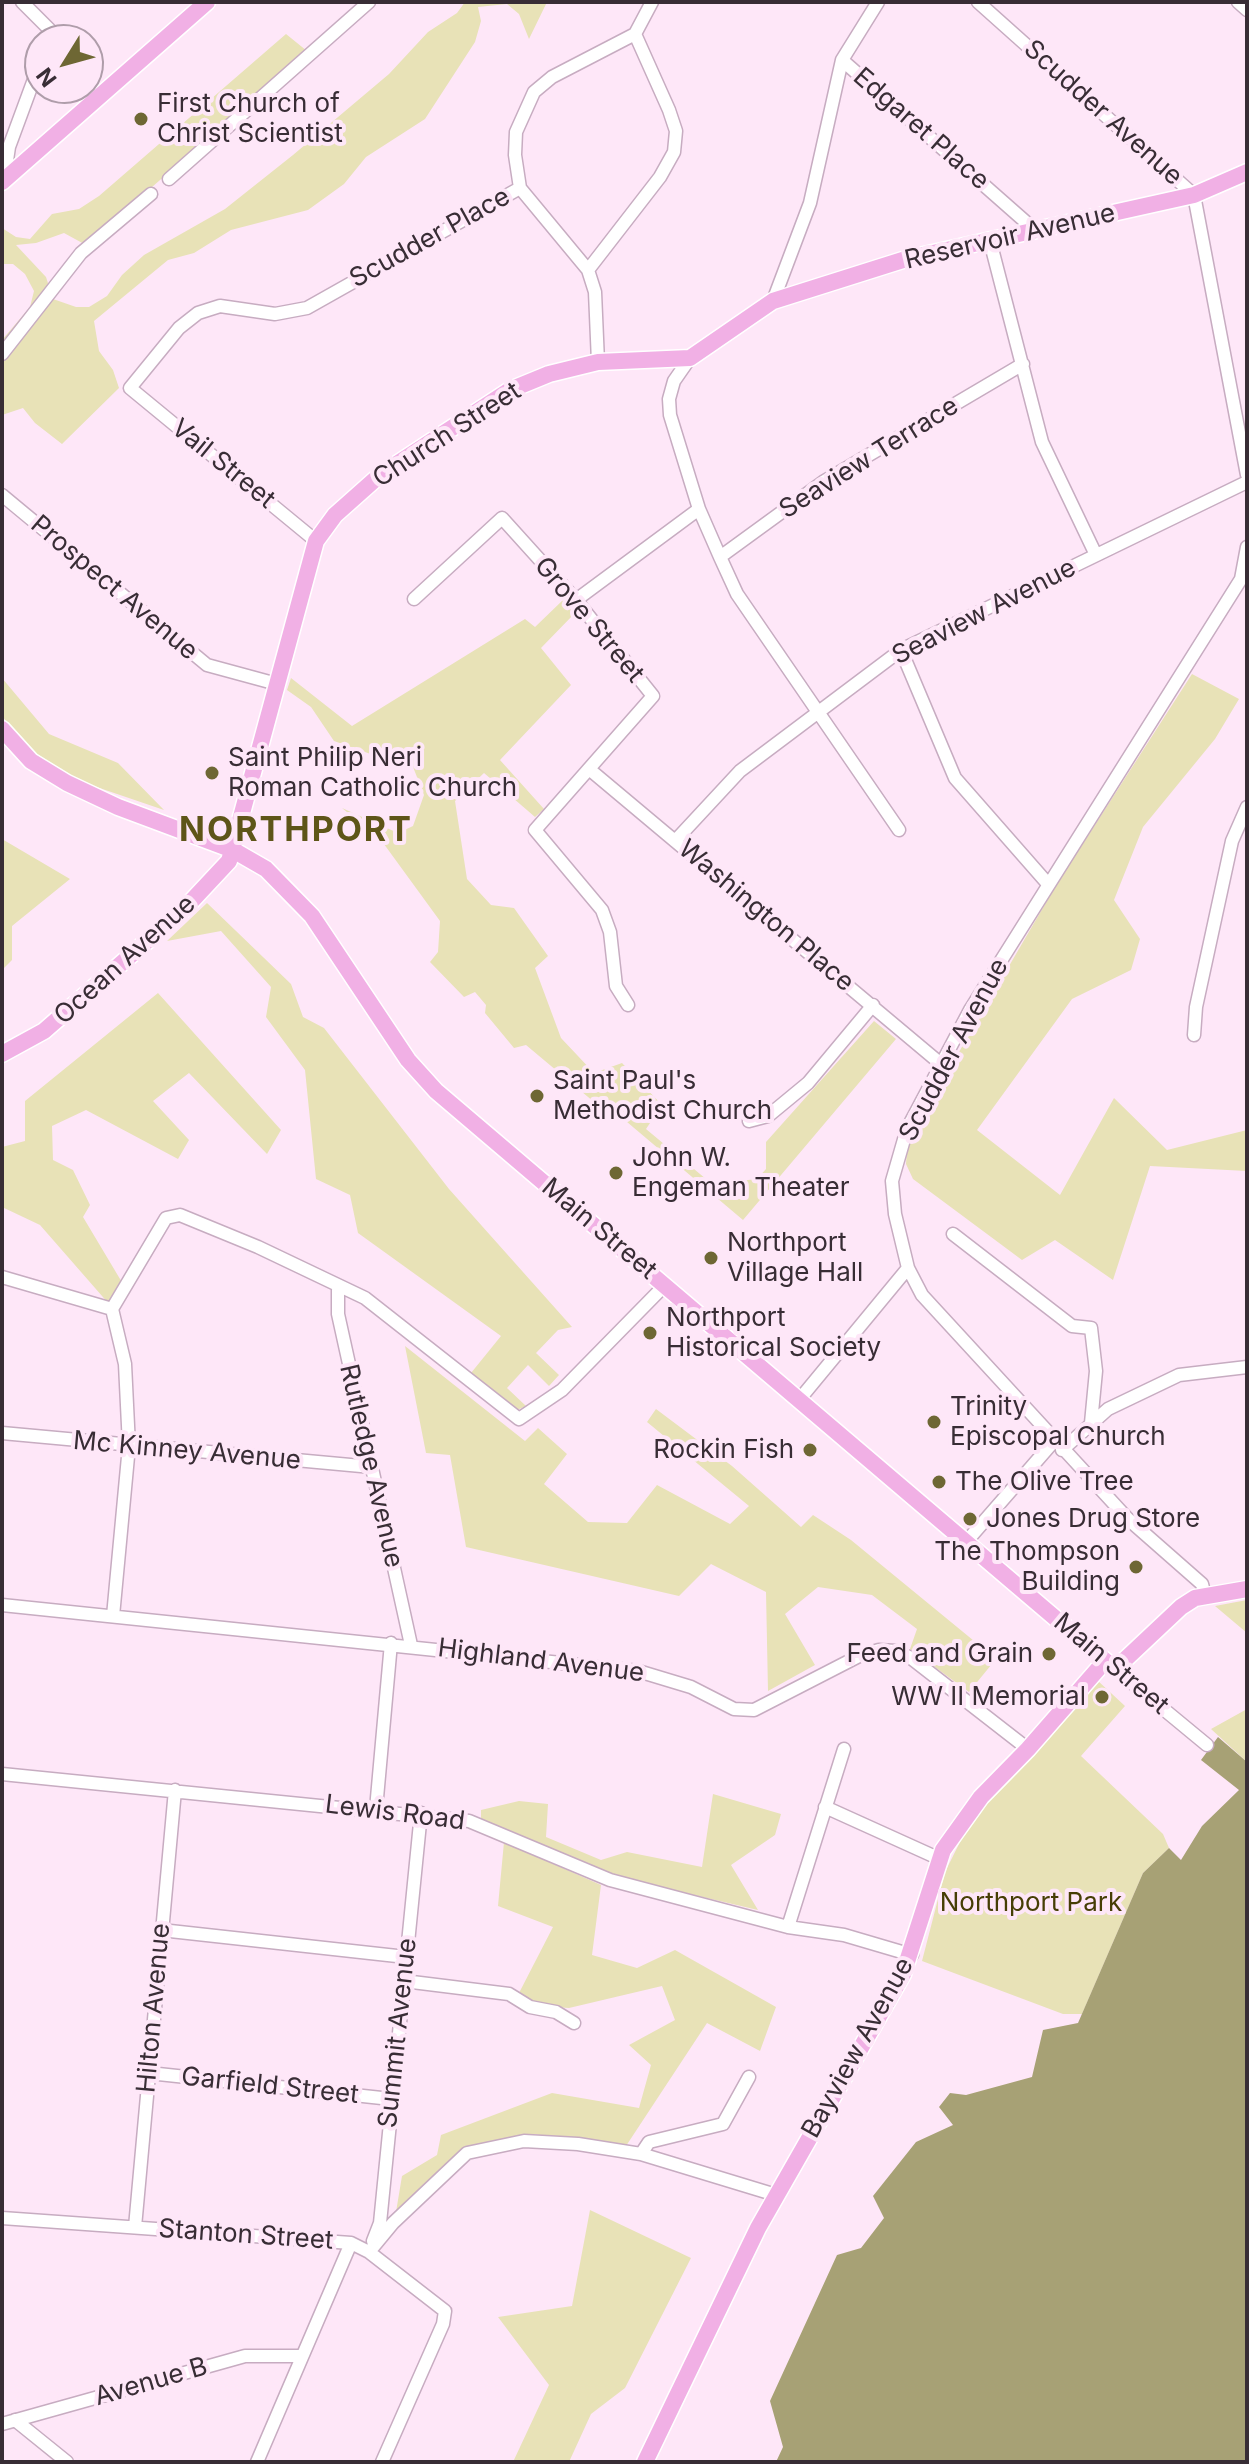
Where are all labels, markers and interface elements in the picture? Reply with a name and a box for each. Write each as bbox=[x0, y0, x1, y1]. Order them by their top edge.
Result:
north arrow bbox=[24, 24, 104, 104]
street label: Scudder Avenue bbox=[1017, 34, 1189, 192]
street label: Edgaret Place bbox=[847, 61, 995, 197]
text: N bbox=[31, 63, 62, 92]
place label: First Church of Christ Scientist bbox=[157, 88, 343, 150]
marker: First Church of Christ Scientist bbox=[132, 110, 150, 128]
street label: Scudder Place bbox=[344, 181, 516, 295]
street label: Reservoir Avenue bbox=[902, 198, 1118, 276]
street label: Church Street bbox=[367, 376, 527, 494]
street label: Seaview Terrace bbox=[774, 390, 964, 526]
street label: Vail Street bbox=[165, 413, 281, 515]
street label: Prospect Avenue bbox=[24, 509, 204, 667]
street label: Grove Street bbox=[528, 551, 650, 689]
street label: Seaview Avenue bbox=[887, 552, 1081, 672]
place label: Saint Philip Neri Roman Catholic Church bbox=[228, 742, 517, 804]
marker: Saint Philip Neri Roman Catholic Church bbox=[203, 764, 221, 782]
district label: NORTHPORT bbox=[179, 811, 413, 851]
street label: Washington Place bbox=[672, 833, 860, 999]
street label: Ocean Avenue bbox=[48, 889, 202, 1031]
street label: Scudder Avenue bbox=[893, 953, 1015, 1147]
place label: Saint Paul's Methodist Church bbox=[553, 1065, 772, 1126]
marker: Saint Paul's Methodist Church bbox=[528, 1087, 546, 1105]
place label: John W. Engeman Theater bbox=[632, 1142, 850, 1204]
marker: John W. Engeman Theater bbox=[607, 1164, 625, 1182]
street label: Main Street bbox=[535, 1172, 663, 1286]
place label: Northport Village Hall bbox=[727, 1227, 863, 1288]
marker: Northport Village Hall bbox=[702, 1249, 720, 1267]
place label: Northport Historical Society bbox=[666, 1302, 881, 1364]
marker: Northport Historical Society bbox=[641, 1324, 659, 1342]
street label: Rutledge Avenue bbox=[332, 1361, 410, 1571]
place label: Trinity Episcopal Church bbox=[950, 1391, 1166, 1452]
marker: Trinity Episcopal Church bbox=[925, 1413, 943, 1431]
street label: Mc Kinney Avenue bbox=[72, 1426, 302, 1476]
place label: Rockin Fish bbox=[653, 1434, 794, 1466]
marker: Rockin Fish bbox=[801, 1441, 819, 1459]
place label: The Olive Tree bbox=[955, 1466, 1134, 1498]
marker: The Olive Tree bbox=[930, 1473, 948, 1491]
place label: Jones Drug Store bbox=[986, 1503, 1200, 1535]
marker: Jones Drug Store bbox=[961, 1510, 979, 1528]
place label: The Thompson Building bbox=[934, 1536, 1120, 1598]
marker: The Thompson Building bbox=[1127, 1558, 1145, 1576]
street label: Main Street bbox=[1047, 1607, 1175, 1721]
street label: Highland Avenue bbox=[436, 1633, 646, 1689]
place label: Feed and Grain bbox=[846, 1638, 1033, 1670]
marker: Feed and Grain bbox=[1040, 1645, 1058, 1663]
place label: WW II Memorial bbox=[891, 1681, 1086, 1713]
marker: WW II Memorial bbox=[1093, 1688, 1111, 1706]
street label: Lewis Road bbox=[323, 1789, 467, 1837]
park label: Northport Park bbox=[940, 1887, 1122, 1919]
street label: Hilton Avenue bbox=[131, 1922, 177, 2094]
street label: Summit Avenue bbox=[373, 1936, 423, 2130]
street label: Bayview Avenue bbox=[796, 1952, 920, 2144]
street label: Garfield Street bbox=[180, 2061, 360, 2111]
street label: Stanton Street bbox=[158, 2213, 334, 2257]
street label: Avenue B bbox=[91, 2351, 211, 2413]

